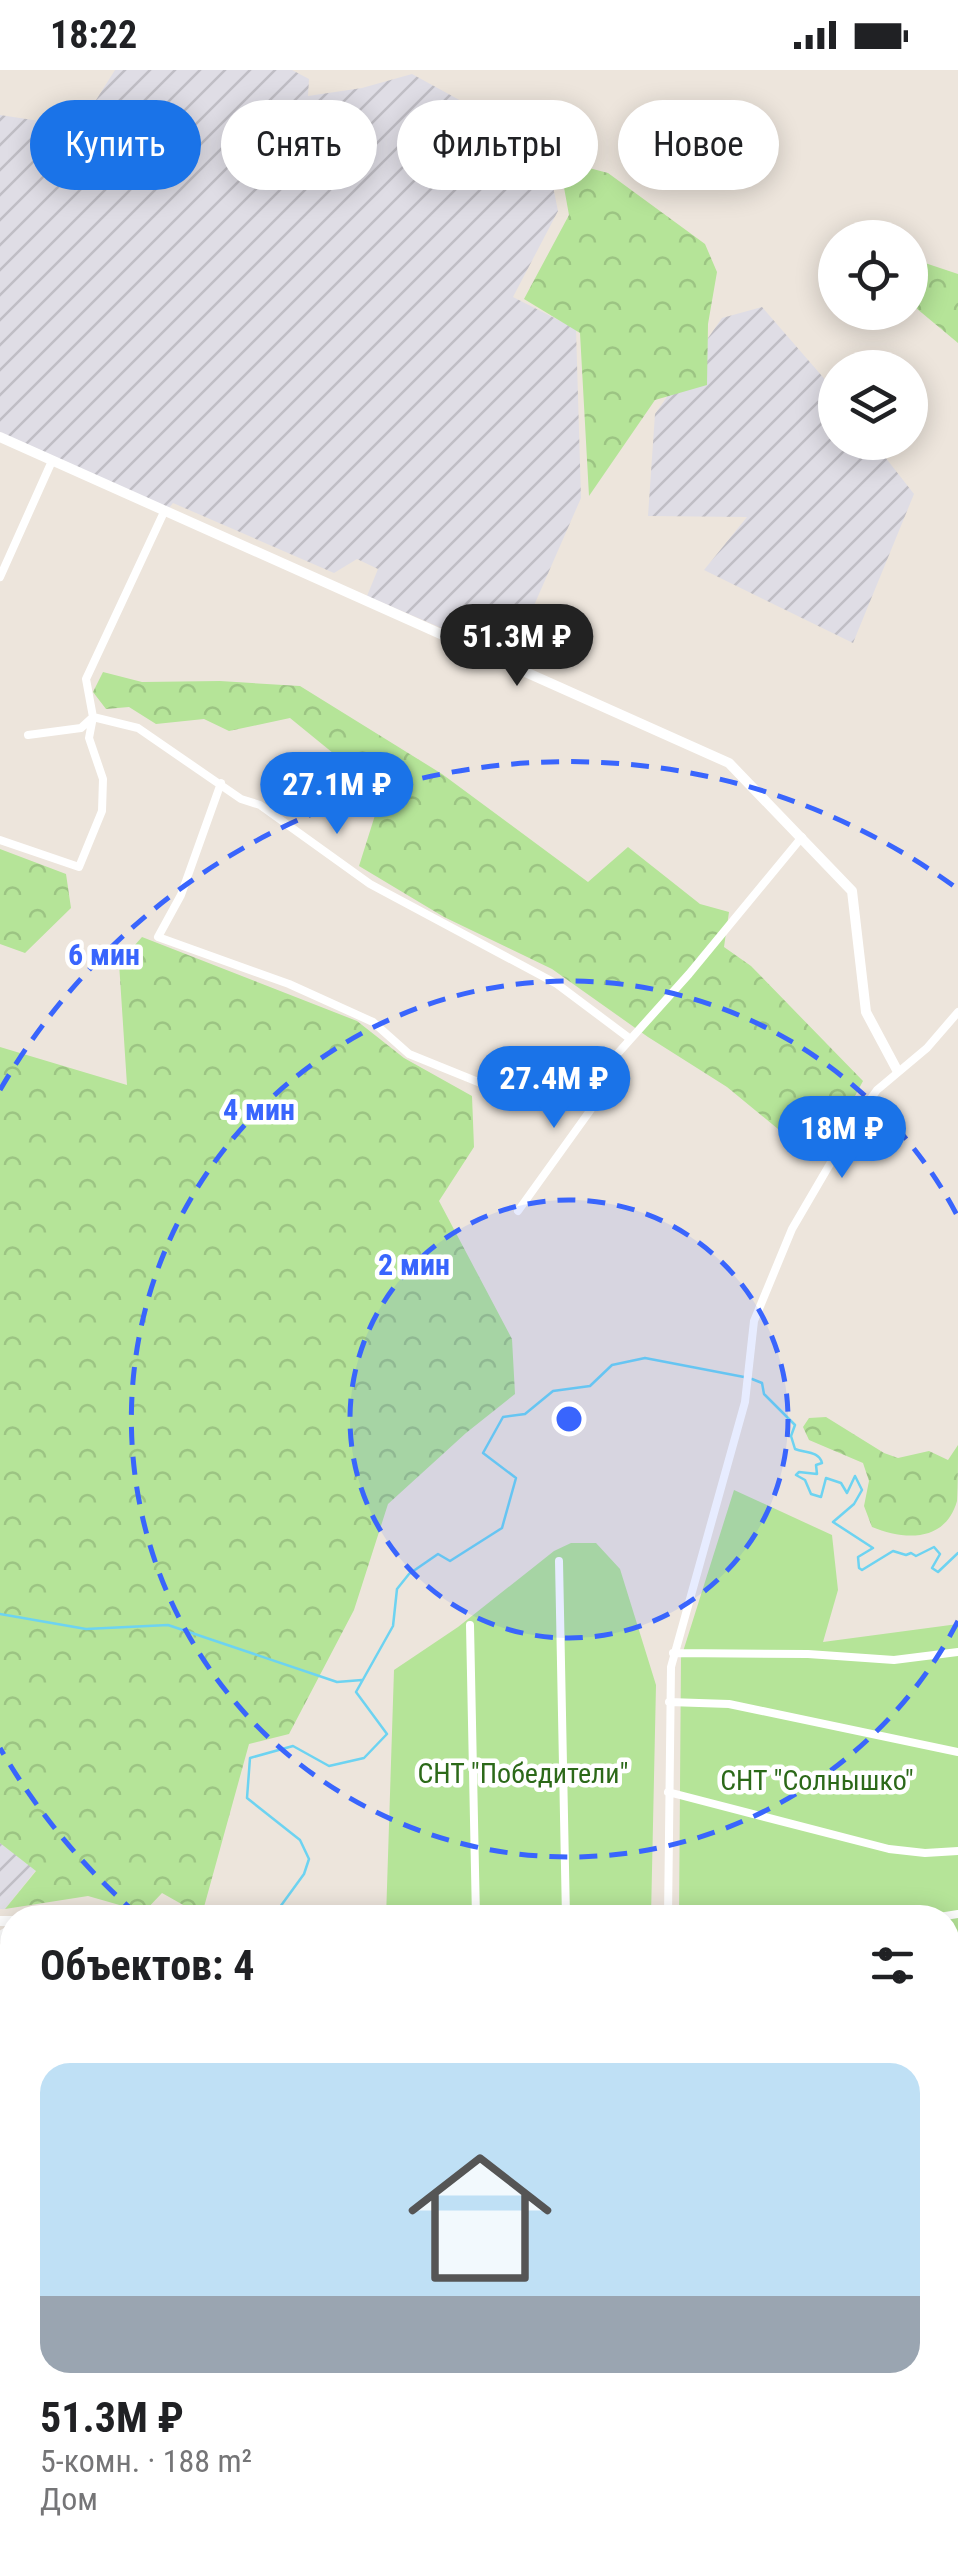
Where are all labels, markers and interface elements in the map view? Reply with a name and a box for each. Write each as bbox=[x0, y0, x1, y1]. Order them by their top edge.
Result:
text: 18:22 bbox=[50, 13, 137, 57]
chip: Купить bbox=[30, 100, 201, 190]
chip: Снять bbox=[221, 100, 377, 190]
chip: Фильтры bbox=[397, 100, 598, 190]
chip: Новое bbox=[618, 100, 779, 190]
map controls bbox=[818, 220, 928, 460]
button: locate bbox=[818, 220, 928, 330]
button: layers bbox=[818, 350, 928, 460]
pin: 51.3M ₽ bbox=[425, 604, 609, 689]
text: 51.3M ₽ bbox=[462, 617, 572, 655]
pin: 27.1M ₽ bbox=[245, 752, 429, 837]
text: 27.1M ₽ bbox=[282, 765, 392, 803]
text: 6 мин bbox=[68, 937, 140, 972]
pin: 27.4M ₽ bbox=[462, 1046, 646, 1131]
text: 27.4M ₽ bbox=[499, 1059, 609, 1097]
text: 4 мин bbox=[223, 1092, 295, 1127]
pin: 18M ₽ bbox=[772, 1096, 912, 1181]
text: 18M ₽ bbox=[800, 1109, 884, 1147]
text: 2 мин bbox=[378, 1247, 450, 1282]
centre of rings bbox=[551, 1401, 587, 1437]
park label: СНТ "Победители" bbox=[417, 1757, 629, 1790]
park label: СНТ "Солнышко" bbox=[720, 1764, 914, 1797]
icon: filters bbox=[865, 1938, 920, 1993]
text: Объектов: 4 bbox=[40, 1941, 254, 1990]
icon: home bbox=[390, 2128, 570, 2308]
text: 51.3M ₽ bbox=[40, 2393, 184, 2442]
text: 5-комн. · 188 m² bbox=[40, 2442, 252, 2480]
text: Дом bbox=[40, 2480, 98, 2518]

